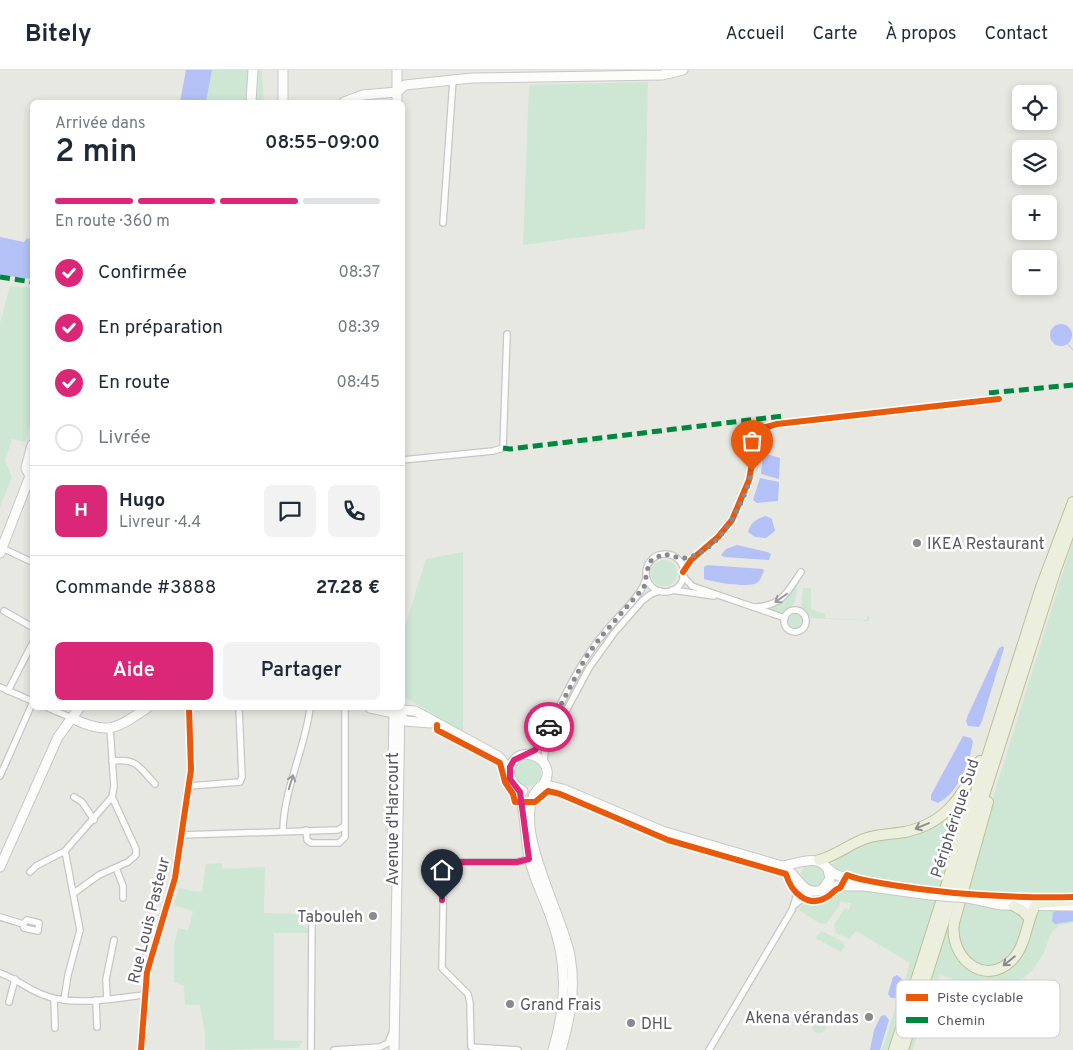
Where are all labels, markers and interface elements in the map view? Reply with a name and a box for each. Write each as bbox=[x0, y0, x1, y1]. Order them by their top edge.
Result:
text: Bitely bbox=[25, 20, 92, 50]
text: Accueil bbox=[725, 23, 784, 46]
text: Carte bbox=[812, 23, 857, 46]
text: À propos bbox=[885, 23, 956, 46]
text: Contact bbox=[984, 23, 1048, 46]
map controls bbox=[1012, 85, 1057, 295]
button: locate bbox=[1012, 85, 1057, 130]
text: Arrivée dans bbox=[55, 114, 145, 134]
text: 08:55–09:00 bbox=[265, 131, 380, 155]
text: 2 min bbox=[55, 133, 137, 173]
button: layers bbox=[1012, 140, 1057, 185]
button: + bbox=[1012, 195, 1057, 240]
text: En route · 360 m bbox=[55, 212, 170, 232]
button: − bbox=[1012, 250, 1057, 295]
icon: check bbox=[55, 259, 83, 287]
text: Confirmée bbox=[98, 261, 187, 285]
text: 08:37 bbox=[339, 263, 380, 283]
icon: check bbox=[55, 314, 83, 342]
text: En préparation bbox=[98, 316, 223, 340]
text: 08:39 bbox=[337, 318, 380, 338]
icon: check bbox=[55, 369, 83, 397]
text: En route bbox=[98, 371, 170, 395]
text: 08:45 bbox=[336, 373, 380, 393]
pin bbox=[731, 420, 773, 471]
text: Livrée bbox=[98, 426, 151, 450]
icon: bag bbox=[738, 427, 766, 455]
button: chat bbox=[264, 485, 316, 537]
button: phone bbox=[328, 485, 380, 537]
text: Hugo bbox=[119, 489, 165, 513]
text: H bbox=[74, 499, 88, 523]
text: Livreur · 4.4 bbox=[119, 513, 201, 533]
place label: IKEA Restaurant bbox=[927, 535, 1044, 555]
marker: IKEA Restaurant bbox=[911, 537, 923, 549]
text: Commande #3888 bbox=[55, 576, 216, 600]
text: 27.28 € bbox=[316, 576, 380, 600]
one-way arrow bbox=[774, 593, 788, 603]
button: Aide bbox=[55, 642, 213, 700]
button: Partager bbox=[223, 642, 380, 700]
courier bbox=[524, 702, 574, 752]
icon: car bbox=[535, 713, 563, 741]
street label: Avenue d'Harcourt bbox=[384, 752, 404, 886]
street label: Périphérique Sud bbox=[927, 757, 985, 881]
one-way arrow bbox=[287, 775, 296, 791]
one-way arrow bbox=[915, 822, 930, 832]
pin bbox=[421, 849, 463, 900]
street label: Rue Louis Pasteur bbox=[125, 855, 175, 986]
icon: home bbox=[428, 856, 456, 884]
place label: Tabouleh bbox=[297, 908, 363, 928]
marker: Tabouleh bbox=[367, 910, 379, 922]
one-way arrow bbox=[1003, 956, 1016, 967]
legend bbox=[896, 980, 1060, 1038]
text: Piste cyclable bbox=[937, 990, 1023, 1007]
place label: Grand Frais bbox=[520, 996, 601, 1016]
marker: Grand Frais bbox=[504, 998, 516, 1010]
place label: Akena vérandas bbox=[745, 1009, 859, 1029]
marker: Akena vérandas bbox=[863, 1011, 875, 1023]
text: Chemin bbox=[937, 1013, 985, 1030]
place label: DHL bbox=[641, 1015, 672, 1035]
marker: DHL bbox=[625, 1017, 637, 1029]

